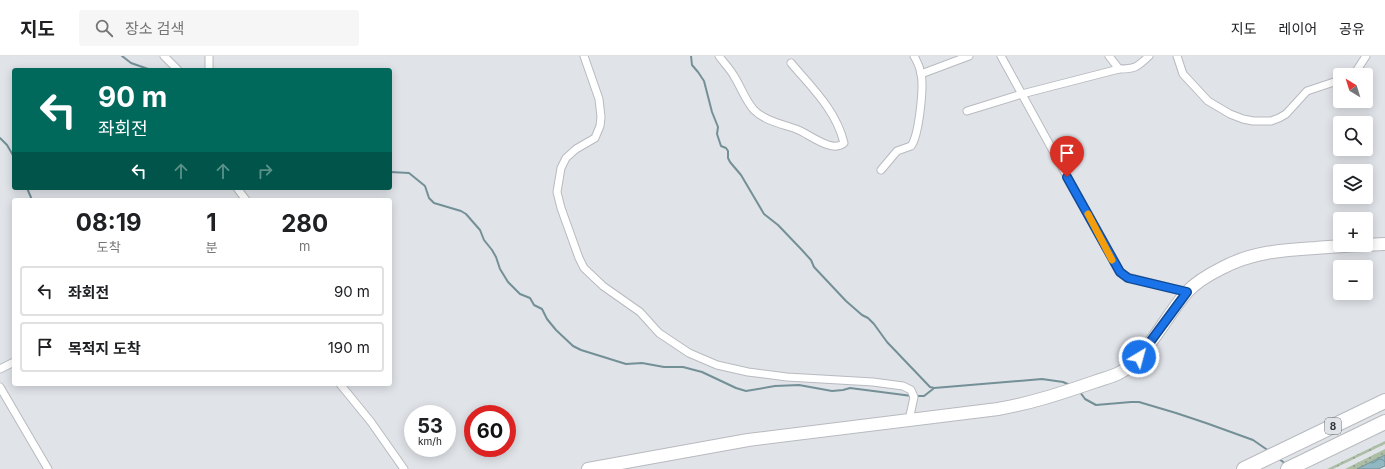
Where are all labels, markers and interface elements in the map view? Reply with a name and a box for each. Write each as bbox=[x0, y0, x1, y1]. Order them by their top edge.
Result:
search box bbox=[79, 10, 359, 46]
icon: search bbox=[93, 17, 115, 39]
text: 지도 bbox=[20, 18, 55, 41]
text: 장소 검색 bbox=[125, 19, 184, 38]
text: 지도 bbox=[1231, 20, 1257, 37]
text: 레이어 bbox=[1279, 20, 1317, 37]
text: 공유 bbox=[1339, 20, 1365, 37]
north arrow bbox=[1333, 68, 1373, 108]
map controls bbox=[1333, 68, 1373, 300]
text: 90 m bbox=[98, 80, 167, 114]
icon: left bbox=[32, 84, 84, 136]
button: search bbox=[1333, 116, 1373, 156]
text: 좌회전 bbox=[98, 118, 148, 139]
pin bbox=[1050, 136, 1084, 177]
icon: arrive bbox=[1056, 142, 1078, 164]
icon: left bbox=[128, 160, 150, 182]
icon: ahead bbox=[170, 160, 192, 182]
icon: ahead bbox=[212, 160, 234, 182]
icon: right bbox=[254, 160, 276, 182]
button: layers bbox=[1333, 164, 1373, 204]
text: 08:19 bbox=[76, 208, 142, 237]
text: 1 bbox=[206, 208, 217, 237]
text: 280 bbox=[281, 209, 328, 238]
button: + bbox=[1333, 212, 1373, 252]
text: m bbox=[299, 238, 310, 254]
text: 도착 bbox=[97, 239, 121, 255]
text: 분 bbox=[205, 239, 217, 255]
button: − bbox=[1333, 260, 1373, 300]
icon: left bbox=[34, 280, 56, 302]
text: 90 m bbox=[334, 282, 370, 301]
text: 좌회전 bbox=[68, 283, 109, 302]
icon: arrive bbox=[34, 336, 56, 358]
position arrow bbox=[1118, 336, 1160, 378]
text: 190 m bbox=[328, 338, 370, 357]
text: 목적지 도착 bbox=[68, 339, 141, 358]
speed limit sign: 60 bbox=[464, 405, 516, 457]
text: 53 bbox=[417, 414, 443, 438]
road number: 8 bbox=[1325, 418, 1341, 434]
text: km/h bbox=[418, 435, 442, 447]

